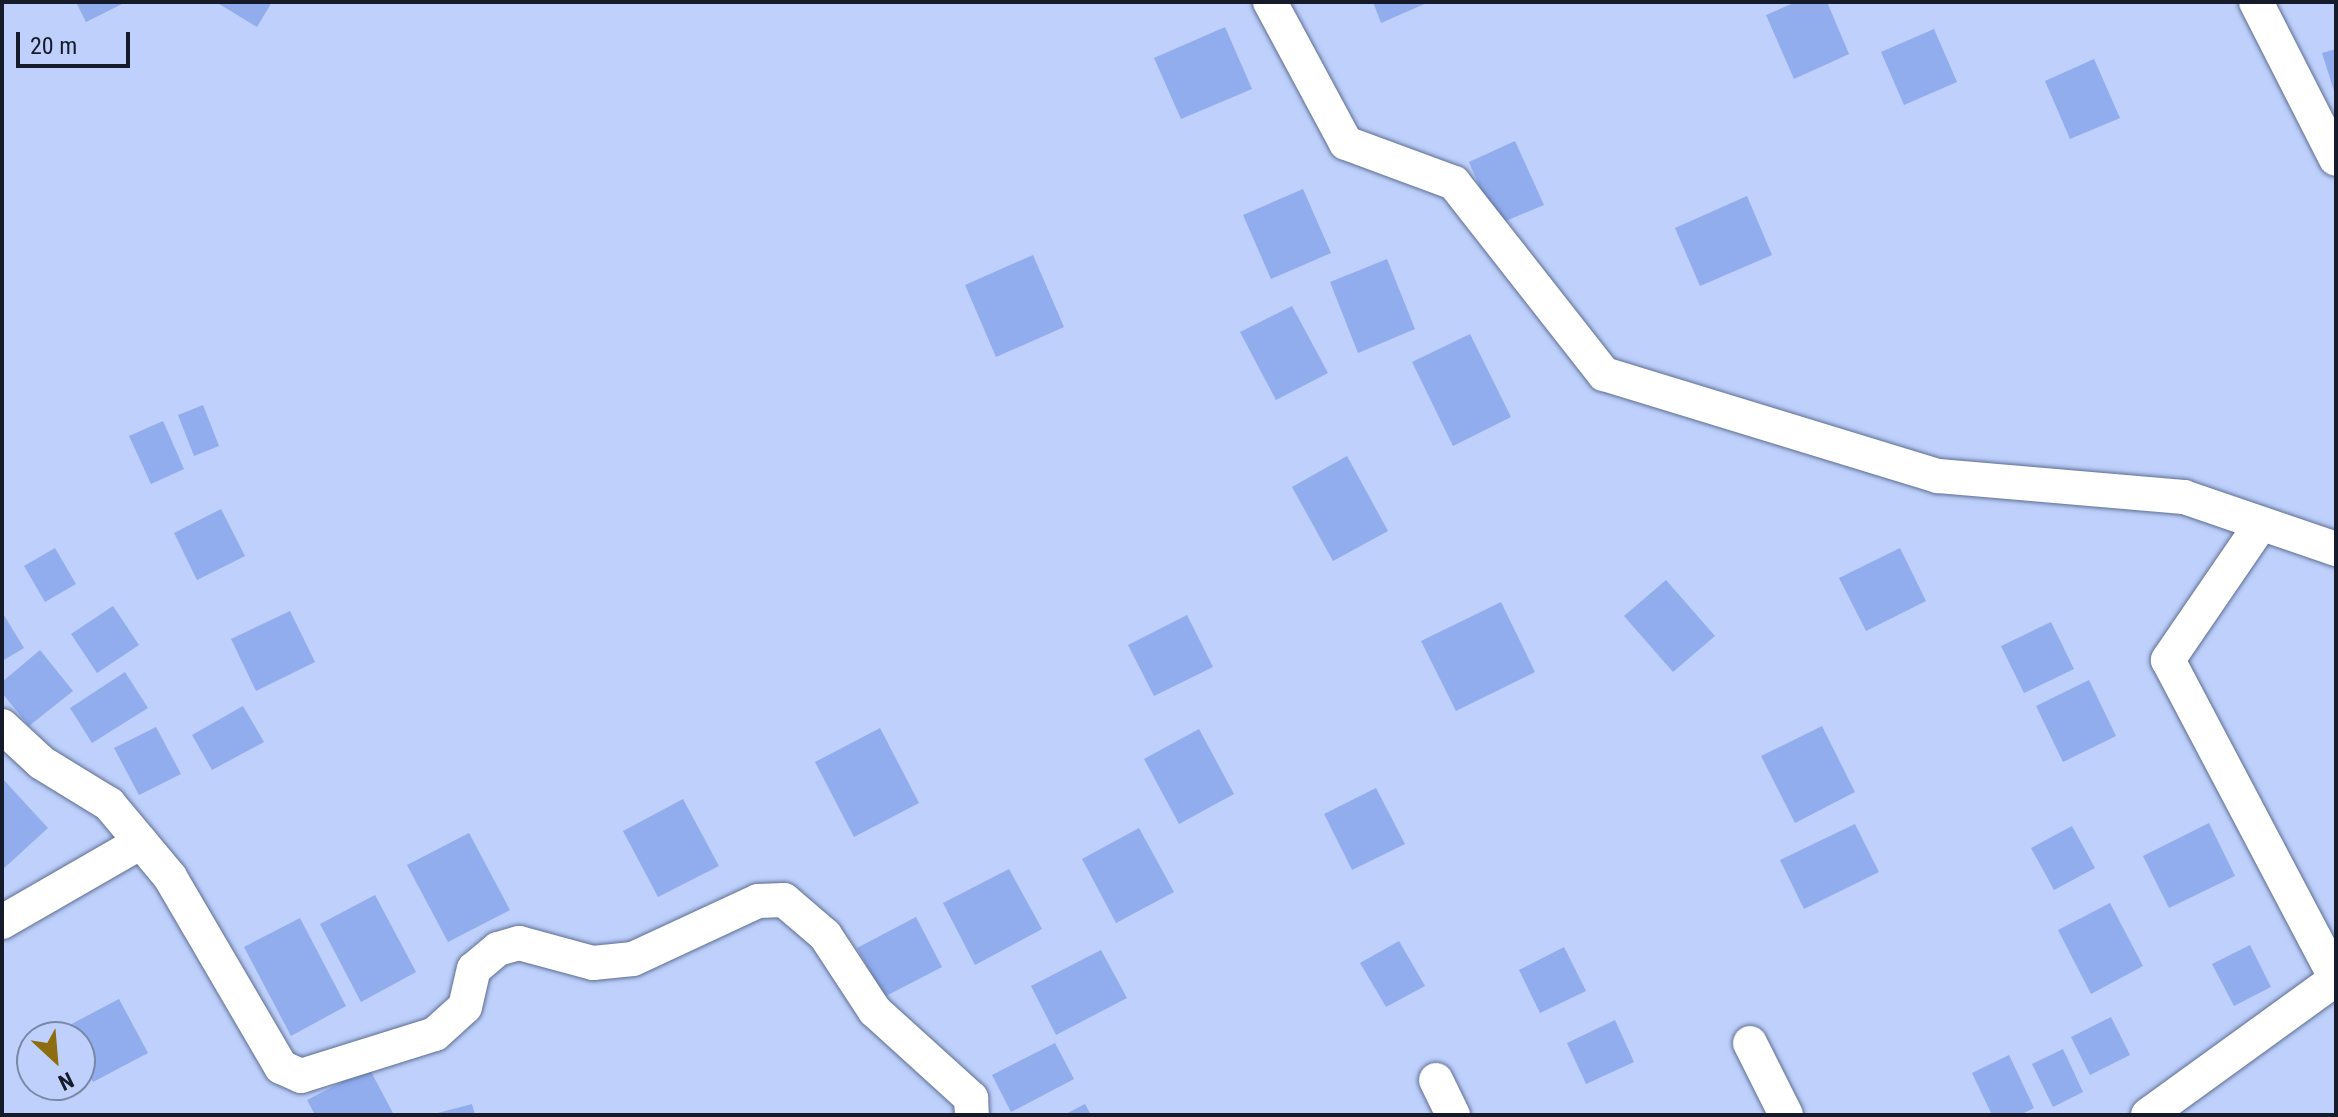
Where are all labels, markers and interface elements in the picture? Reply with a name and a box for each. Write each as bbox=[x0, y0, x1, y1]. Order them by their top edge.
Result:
scale bar bbox=[20, 16, 134, 66]
text: 20 m bbox=[30, 32, 77, 60]
north arrow bbox=[16, 1021, 96, 1101]
text: N bbox=[54, 1067, 77, 1095]

